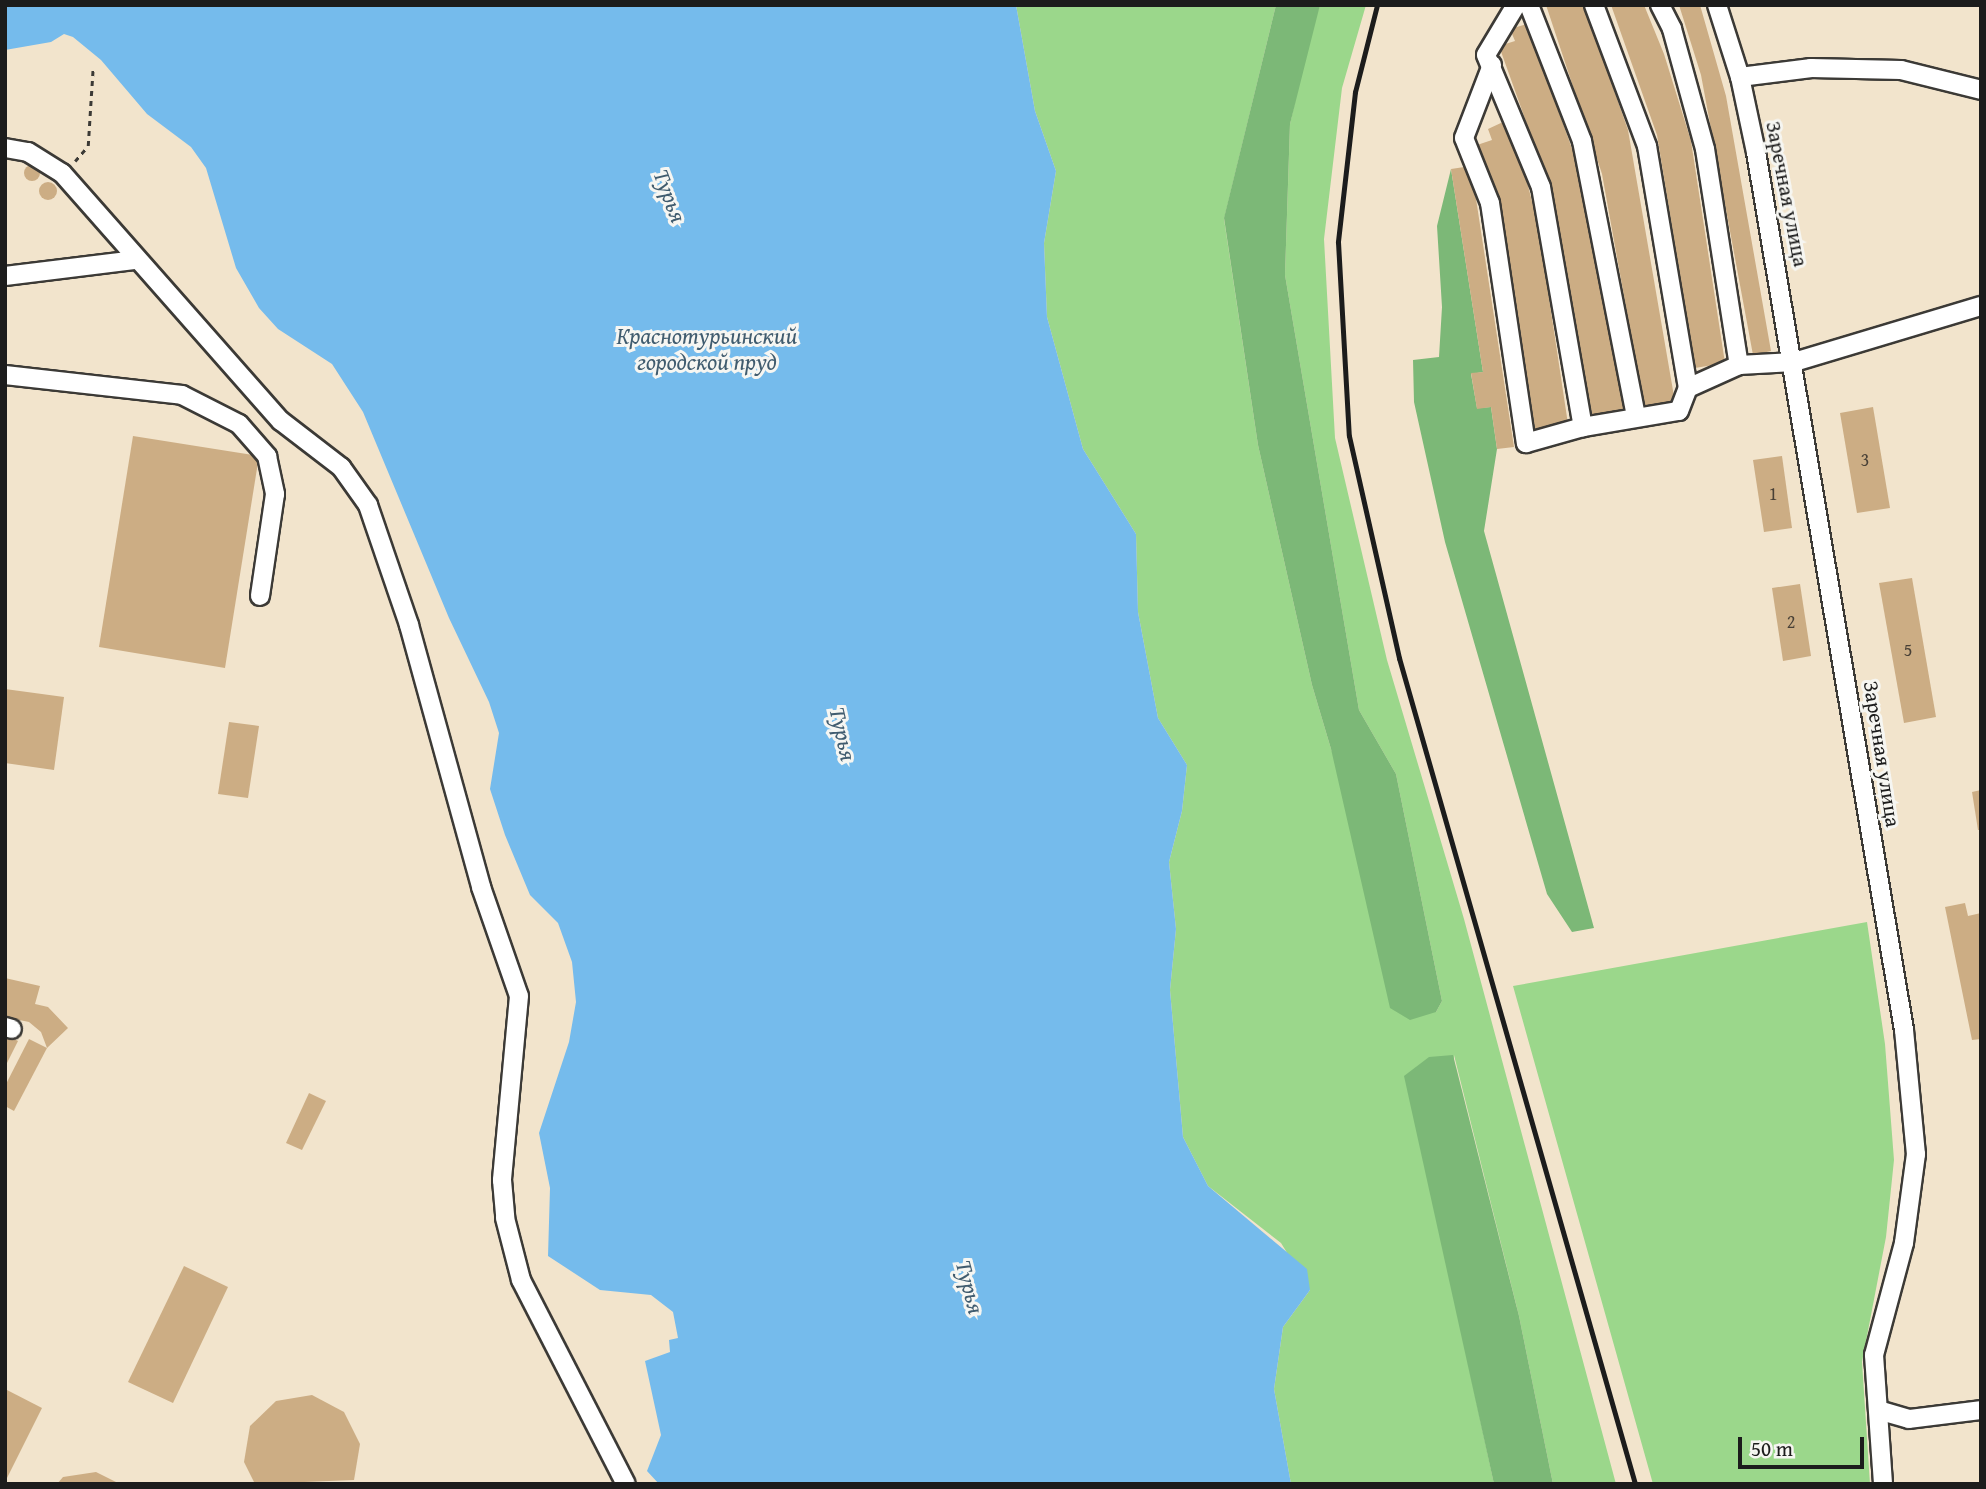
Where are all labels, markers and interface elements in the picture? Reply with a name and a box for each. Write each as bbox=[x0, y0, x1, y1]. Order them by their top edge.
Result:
street label: Заречная улица bbox=[1761, 119, 1813, 269]
water label: Турья bbox=[647, 166, 693, 226]
water label: Краснотурьинский городской пруд bbox=[617, 322, 797, 376]
house number: 3 bbox=[1861, 449, 1869, 471]
house number: 1 bbox=[1769, 483, 1777, 505]
house number: 2 bbox=[1787, 611, 1795, 633]
house number: 5 bbox=[1904, 639, 1912, 661]
street label: Заречная улица bbox=[1858, 679, 1906, 829]
water label: Турья bbox=[823, 704, 863, 764]
water label: Турья bbox=[950, 1257, 990, 1317]
scale bar bbox=[1741, 1422, 1867, 1466]
text: 50 m bbox=[1751, 1433, 1793, 1464]

